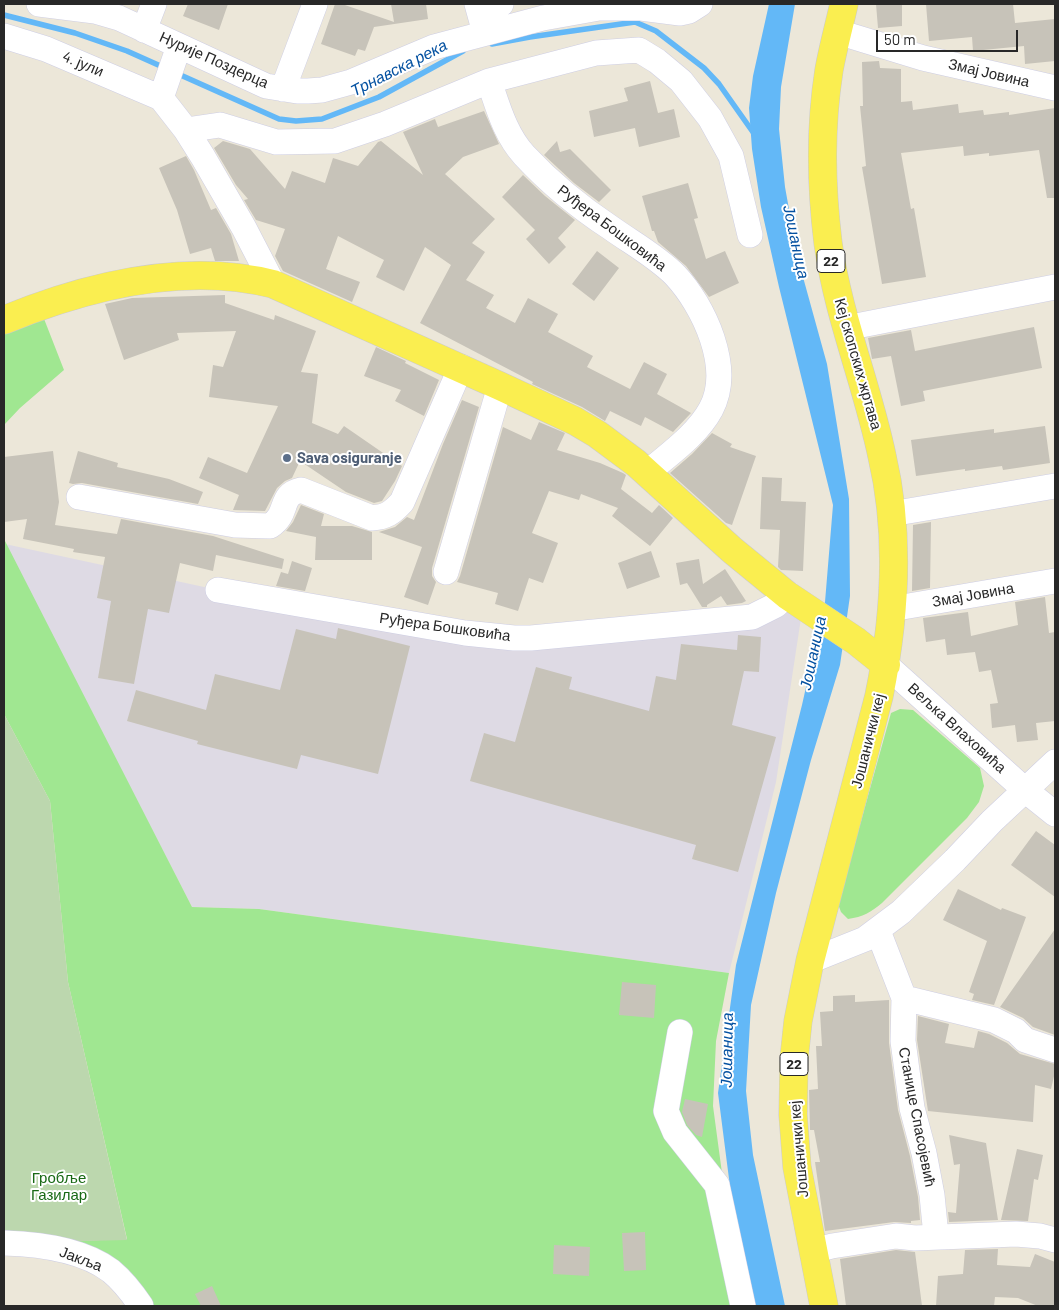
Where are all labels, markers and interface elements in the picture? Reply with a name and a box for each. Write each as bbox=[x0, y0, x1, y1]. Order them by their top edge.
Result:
scale bar bbox=[879, 20, 1022, 52]
street label: Нурије Поздерца bbox=[157, 28, 271, 92]
text: 50 m bbox=[884, 30, 916, 48]
water label: Трнавска река bbox=[348, 35, 450, 101]
street label: 4. јули bbox=[60, 47, 106, 81]
street label: Змај Јовина bbox=[947, 55, 1031, 91]
street label: Руђера Бошковића bbox=[554, 181, 670, 275]
water label: Јошаница bbox=[779, 203, 813, 281]
road number: 22 bbox=[817, 250, 845, 272]
street label: Кеј скопских жртава bbox=[831, 296, 885, 432]
place label: Sava osiguranje bbox=[297, 449, 402, 467]
marker: Sava osiguranje bbox=[281, 452, 293, 464]
street label: Змај Јовина bbox=[931, 579, 1015, 611]
street label: Руђера Бошковића bbox=[378, 609, 512, 645]
water label: Јошаница bbox=[796, 614, 830, 692]
street label: Вељка Влаховића bbox=[904, 679, 1010, 777]
street label: Јошанички кеј bbox=[848, 692, 888, 790]
water label: Јошаница bbox=[717, 1012, 737, 1088]
street label: Станице Спасојевић bbox=[895, 1046, 939, 1188]
road number: 22 bbox=[780, 1052, 808, 1076]
street label: Јошанички кеј bbox=[786, 1100, 812, 1198]
park label: Гробље Газилар bbox=[31, 1169, 87, 1204]
street label: Јакља bbox=[57, 1243, 105, 1275]

